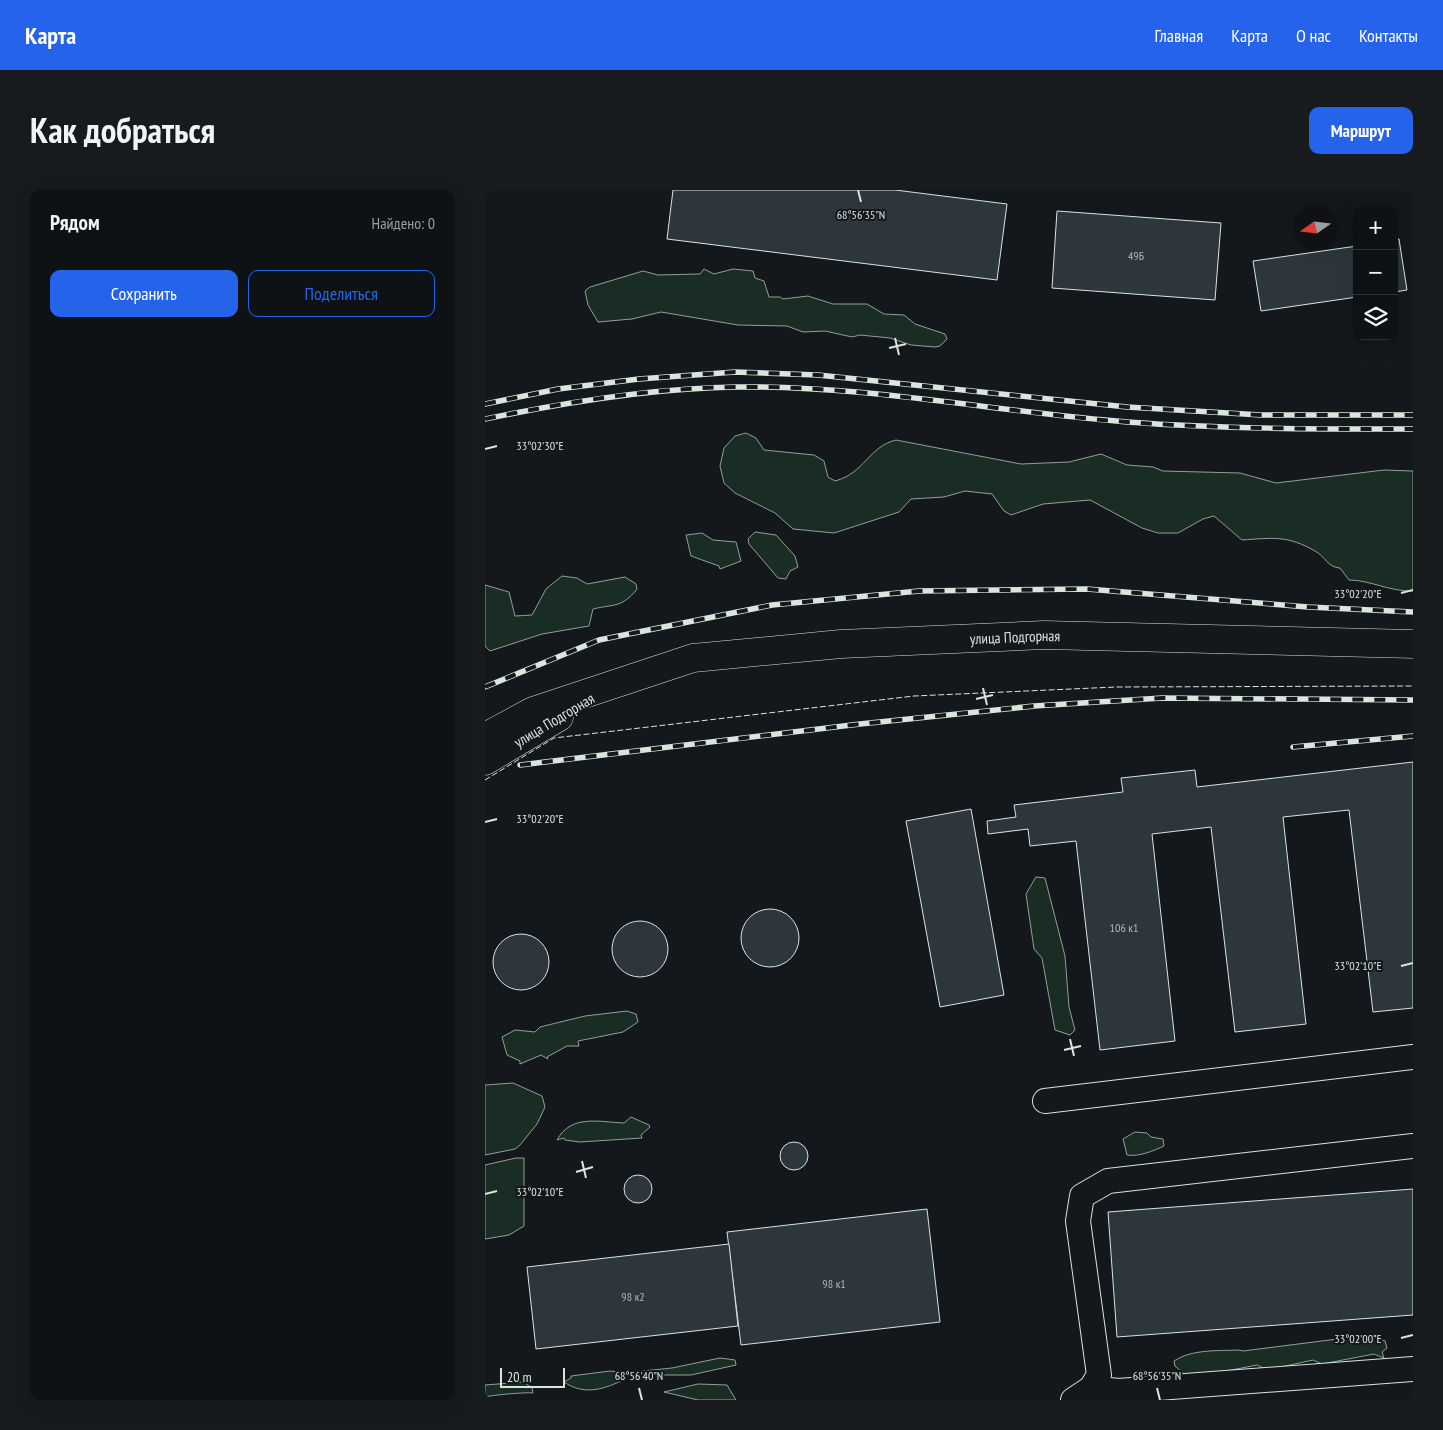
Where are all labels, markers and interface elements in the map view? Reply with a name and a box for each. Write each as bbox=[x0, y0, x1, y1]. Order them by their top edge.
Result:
text: Карта bbox=[25, 20, 76, 51]
text: Главная bbox=[1155, 24, 1203, 47]
text: Карта bbox=[1231, 24, 1268, 47]
text: О нас bbox=[1296, 24, 1331, 47]
text: Контакты bbox=[1359, 24, 1418, 47]
text: Как добраться bbox=[30, 107, 215, 153]
button: Маршрут bbox=[1309, 107, 1413, 154]
north arrow bbox=[1293, 205, 1338, 250]
map controls bbox=[1353, 205, 1398, 340]
button: + bbox=[1353, 205, 1398, 250]
text: 68°56'35"N bbox=[837, 207, 885, 222]
text: Рядом bbox=[50, 209, 100, 236]
text: Найдено: 0 bbox=[372, 213, 435, 233]
house number: 49Б bbox=[1128, 248, 1144, 263]
button: − bbox=[1353, 250, 1398, 295]
button: Сохранить bbox=[50, 270, 238, 317]
button: Поделиться bbox=[248, 270, 435, 317]
button: layers bbox=[1353, 295, 1398, 340]
text: 33°02'30"E bbox=[516, 438, 564, 453]
text: 33°02'20"E bbox=[1334, 586, 1382, 601]
street label: улица Подгорная bbox=[969, 625, 1061, 648]
street label: улица Подгорная bbox=[510, 688, 598, 751]
text: 33°02'20"E bbox=[516, 811, 564, 826]
house number: 106 к1 bbox=[1110, 920, 1138, 935]
text: 33°02'10"E bbox=[1334, 958, 1382, 973]
text: 33°02'10"E bbox=[516, 1184, 564, 1199]
house number: 98 к1 bbox=[822, 1276, 846, 1291]
house number: 98 к2 bbox=[621, 1289, 645, 1304]
text: 33°02'00"E bbox=[1334, 1331, 1382, 1346]
scale bar bbox=[500, 1365, 565, 1388]
text: 20 m bbox=[507, 1368, 532, 1386]
text: 68°56'40"N bbox=[615, 1368, 663, 1383]
text: 68°56'35"N bbox=[1133, 1368, 1181, 1383]

